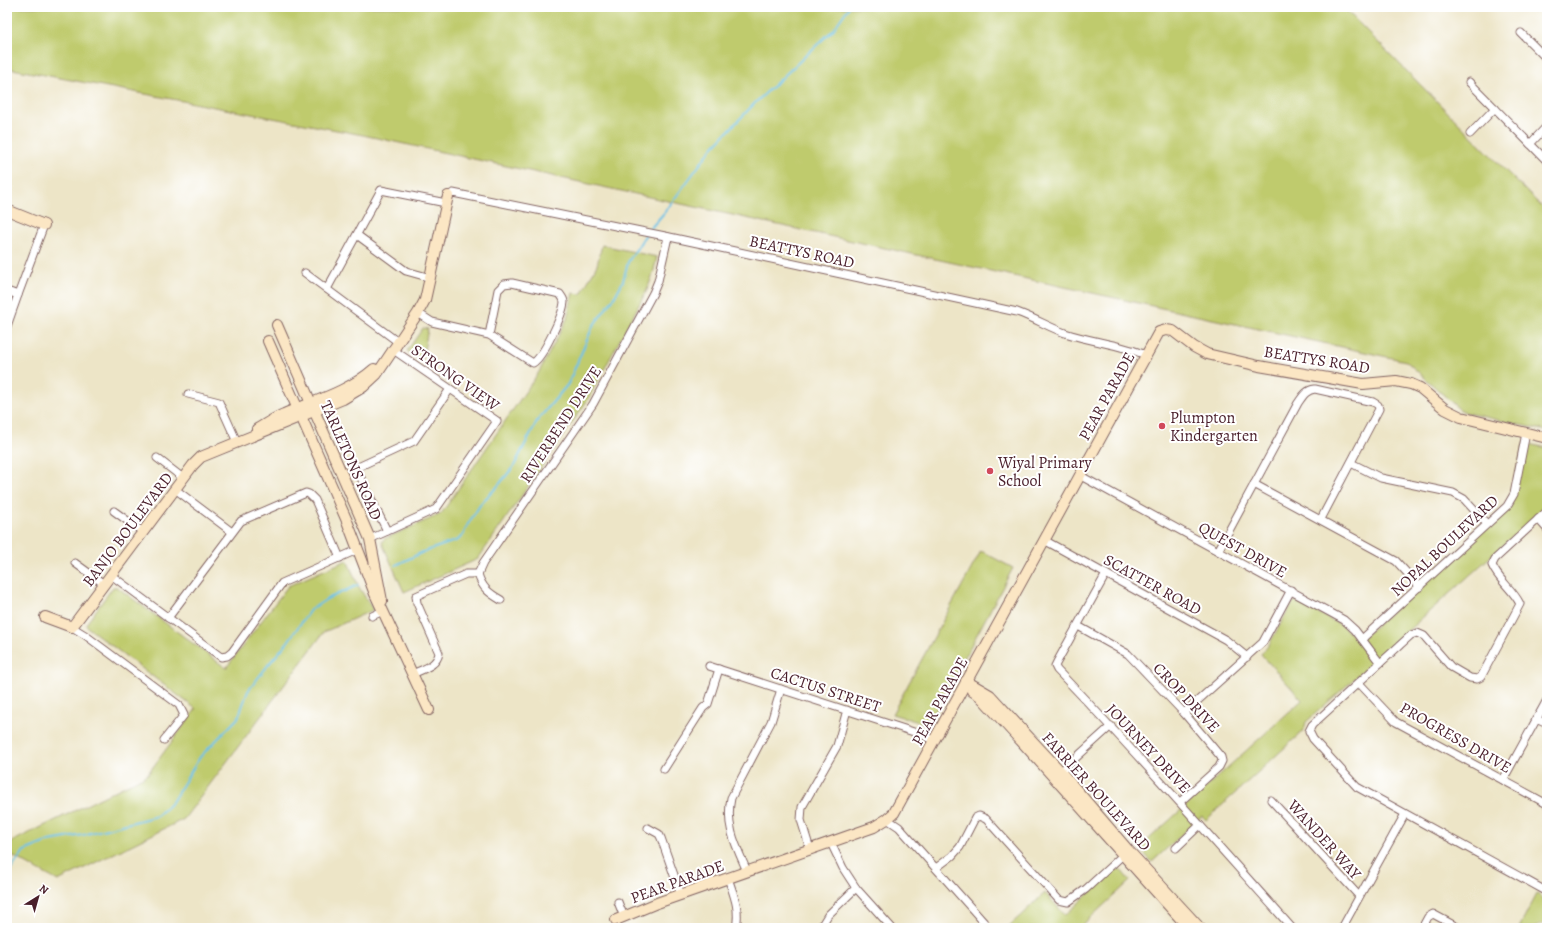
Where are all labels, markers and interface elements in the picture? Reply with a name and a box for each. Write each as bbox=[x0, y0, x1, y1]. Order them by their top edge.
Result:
street label: BEATTYS ROAD bbox=[747, 230, 856, 274]
street label: STRONG VIEW bbox=[407, 339, 504, 416]
street label: BEATTYS ROAD bbox=[1262, 341, 1371, 379]
street label: PEAR PARADE bbox=[1073, 348, 1140, 445]
street label: RIVERBEND DRIVE bbox=[515, 362, 607, 487]
street label: TARLETONS ROAD bbox=[315, 397, 387, 524]
place label: Plumpton Kindergarten bbox=[1170, 407, 1258, 447]
marker: Plumpton Kindergarten bbox=[1157, 421, 1167, 431]
place label: Wiyal Primary School bbox=[997, 452, 1093, 492]
marker: Wiyal Primary School bbox=[985, 466, 995, 476]
street label: BANJO BOULEVARD bbox=[77, 468, 178, 591]
street label: NOPAL BOULEVARD bbox=[1386, 490, 1503, 601]
street label: QUEST DRIVE bbox=[1194, 517, 1291, 583]
street label: SCATTER ROAD bbox=[1100, 549, 1205, 621]
street label: PEAR PARADE bbox=[906, 653, 973, 750]
street label: CROP DRIVE bbox=[1148, 658, 1225, 738]
street label: CACTUS STREET bbox=[768, 662, 884, 718]
street label: PROGRESS DRIVE bbox=[1396, 697, 1515, 779]
street label: JOURNEY DRIVE bbox=[1101, 699, 1196, 798]
street label: FARRIER BOULEVARD bbox=[1037, 727, 1156, 856]
street label: WANDER WAY bbox=[1282, 794, 1366, 885]
street label: PEAR PARADE bbox=[627, 855, 727, 909]
north arrow bbox=[18, 877, 58, 917]
text: N bbox=[36, 881, 51, 898]

